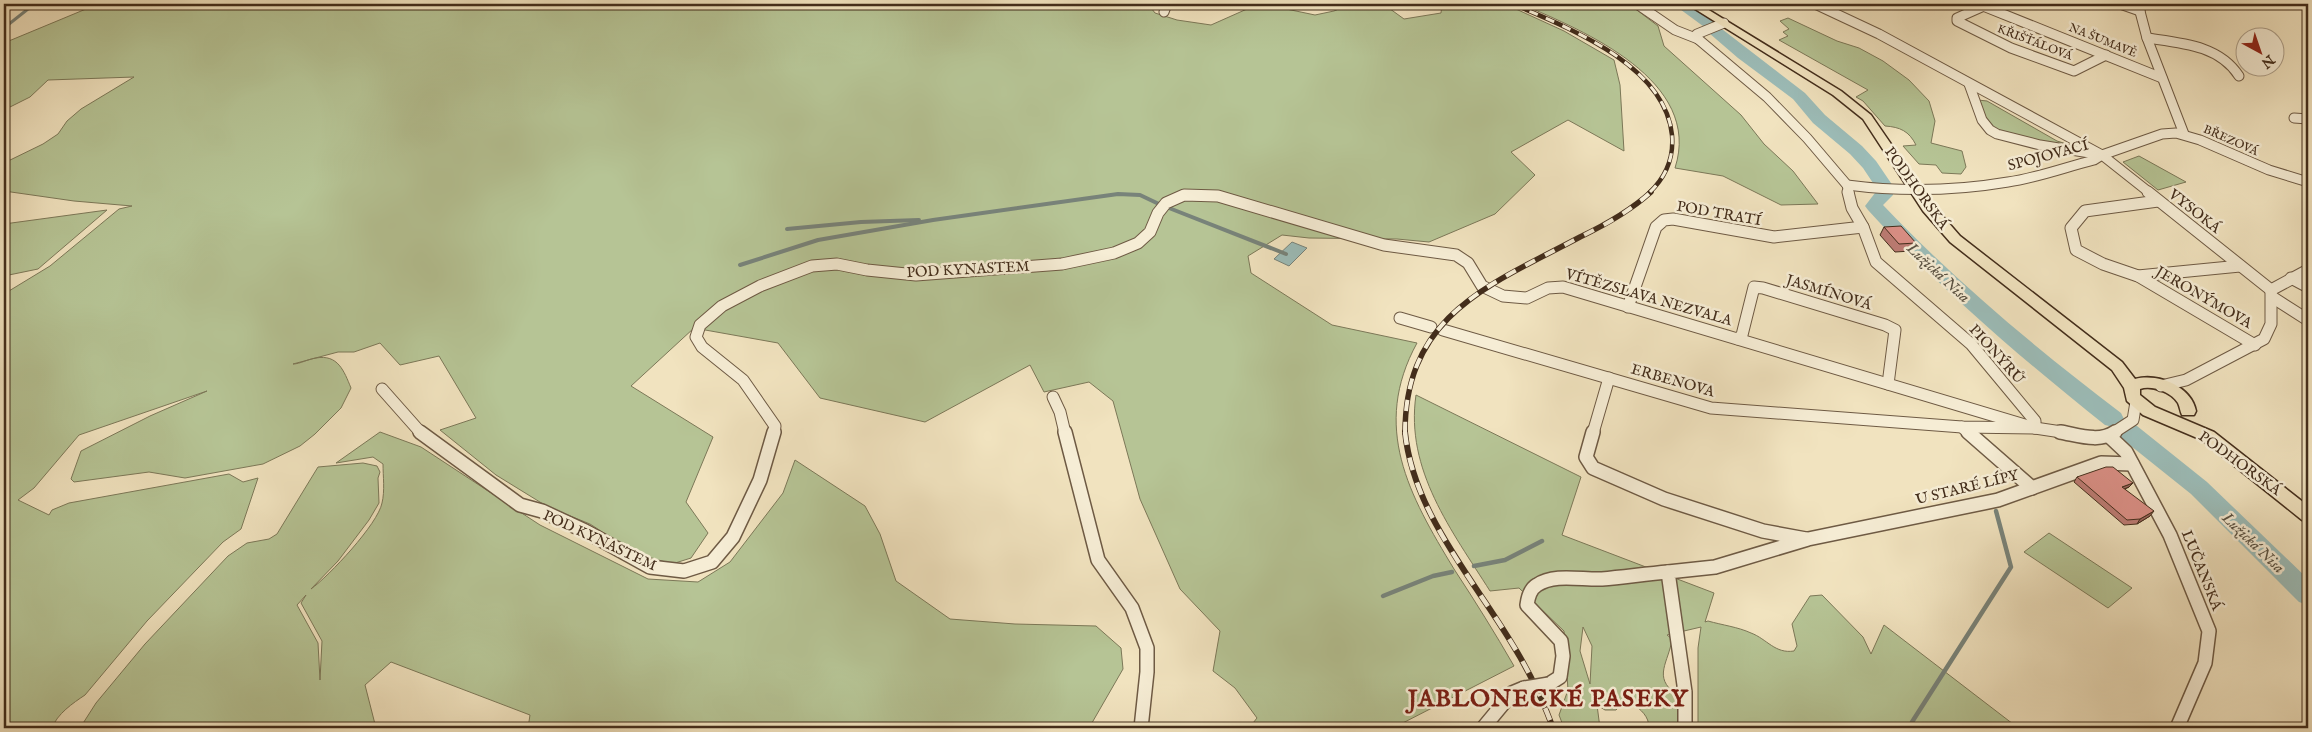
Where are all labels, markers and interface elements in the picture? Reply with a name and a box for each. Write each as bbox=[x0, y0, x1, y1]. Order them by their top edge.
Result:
street label: NA ŠUMAVĚ bbox=[2067, 19, 2139, 61]
street label: KŘIŠŤÁLOVÁ bbox=[1995, 20, 2076, 64]
north arrow bbox=[2234, 28, 2284, 78]
text: N bbox=[2257, 50, 2279, 72]
street label: BŘEZOVÁ bbox=[2201, 121, 2262, 160]
street label: SPOJOVACÍ bbox=[2006, 135, 2091, 175]
street label: PODHORSKÁ bbox=[1880, 143, 1954, 234]
street label: VYSOKÁ bbox=[2164, 184, 2225, 238]
street label: POD TRATÍ bbox=[1675, 197, 1763, 230]
water label: Lužická Nisa bbox=[1901, 238, 1973, 308]
street label: POD KYNASTEM bbox=[906, 257, 1030, 282]
street label: JERONÝMOVA bbox=[2150, 261, 2256, 333]
street label: VÍTĚZSLAVA NEZVALA bbox=[1562, 264, 1735, 331]
street label: JASMÍNOVÁ bbox=[1782, 270, 1875, 315]
street label: PIONÝRŮ bbox=[1965, 320, 2029, 388]
street label: ERBENOVA bbox=[1629, 359, 1718, 402]
street label: PODHORSKÁ bbox=[2195, 427, 2286, 500]
street label: U STARÉ LÍPY bbox=[1914, 465, 2021, 509]
street label: POD KYNASTEM bbox=[540, 506, 660, 575]
water label: Lužická Nisa bbox=[2216, 508, 2288, 578]
street label: LUČANSKÁ bbox=[2177, 527, 2227, 614]
district label: JABLONECKÉ PASEKY bbox=[1405, 684, 1689, 715]

